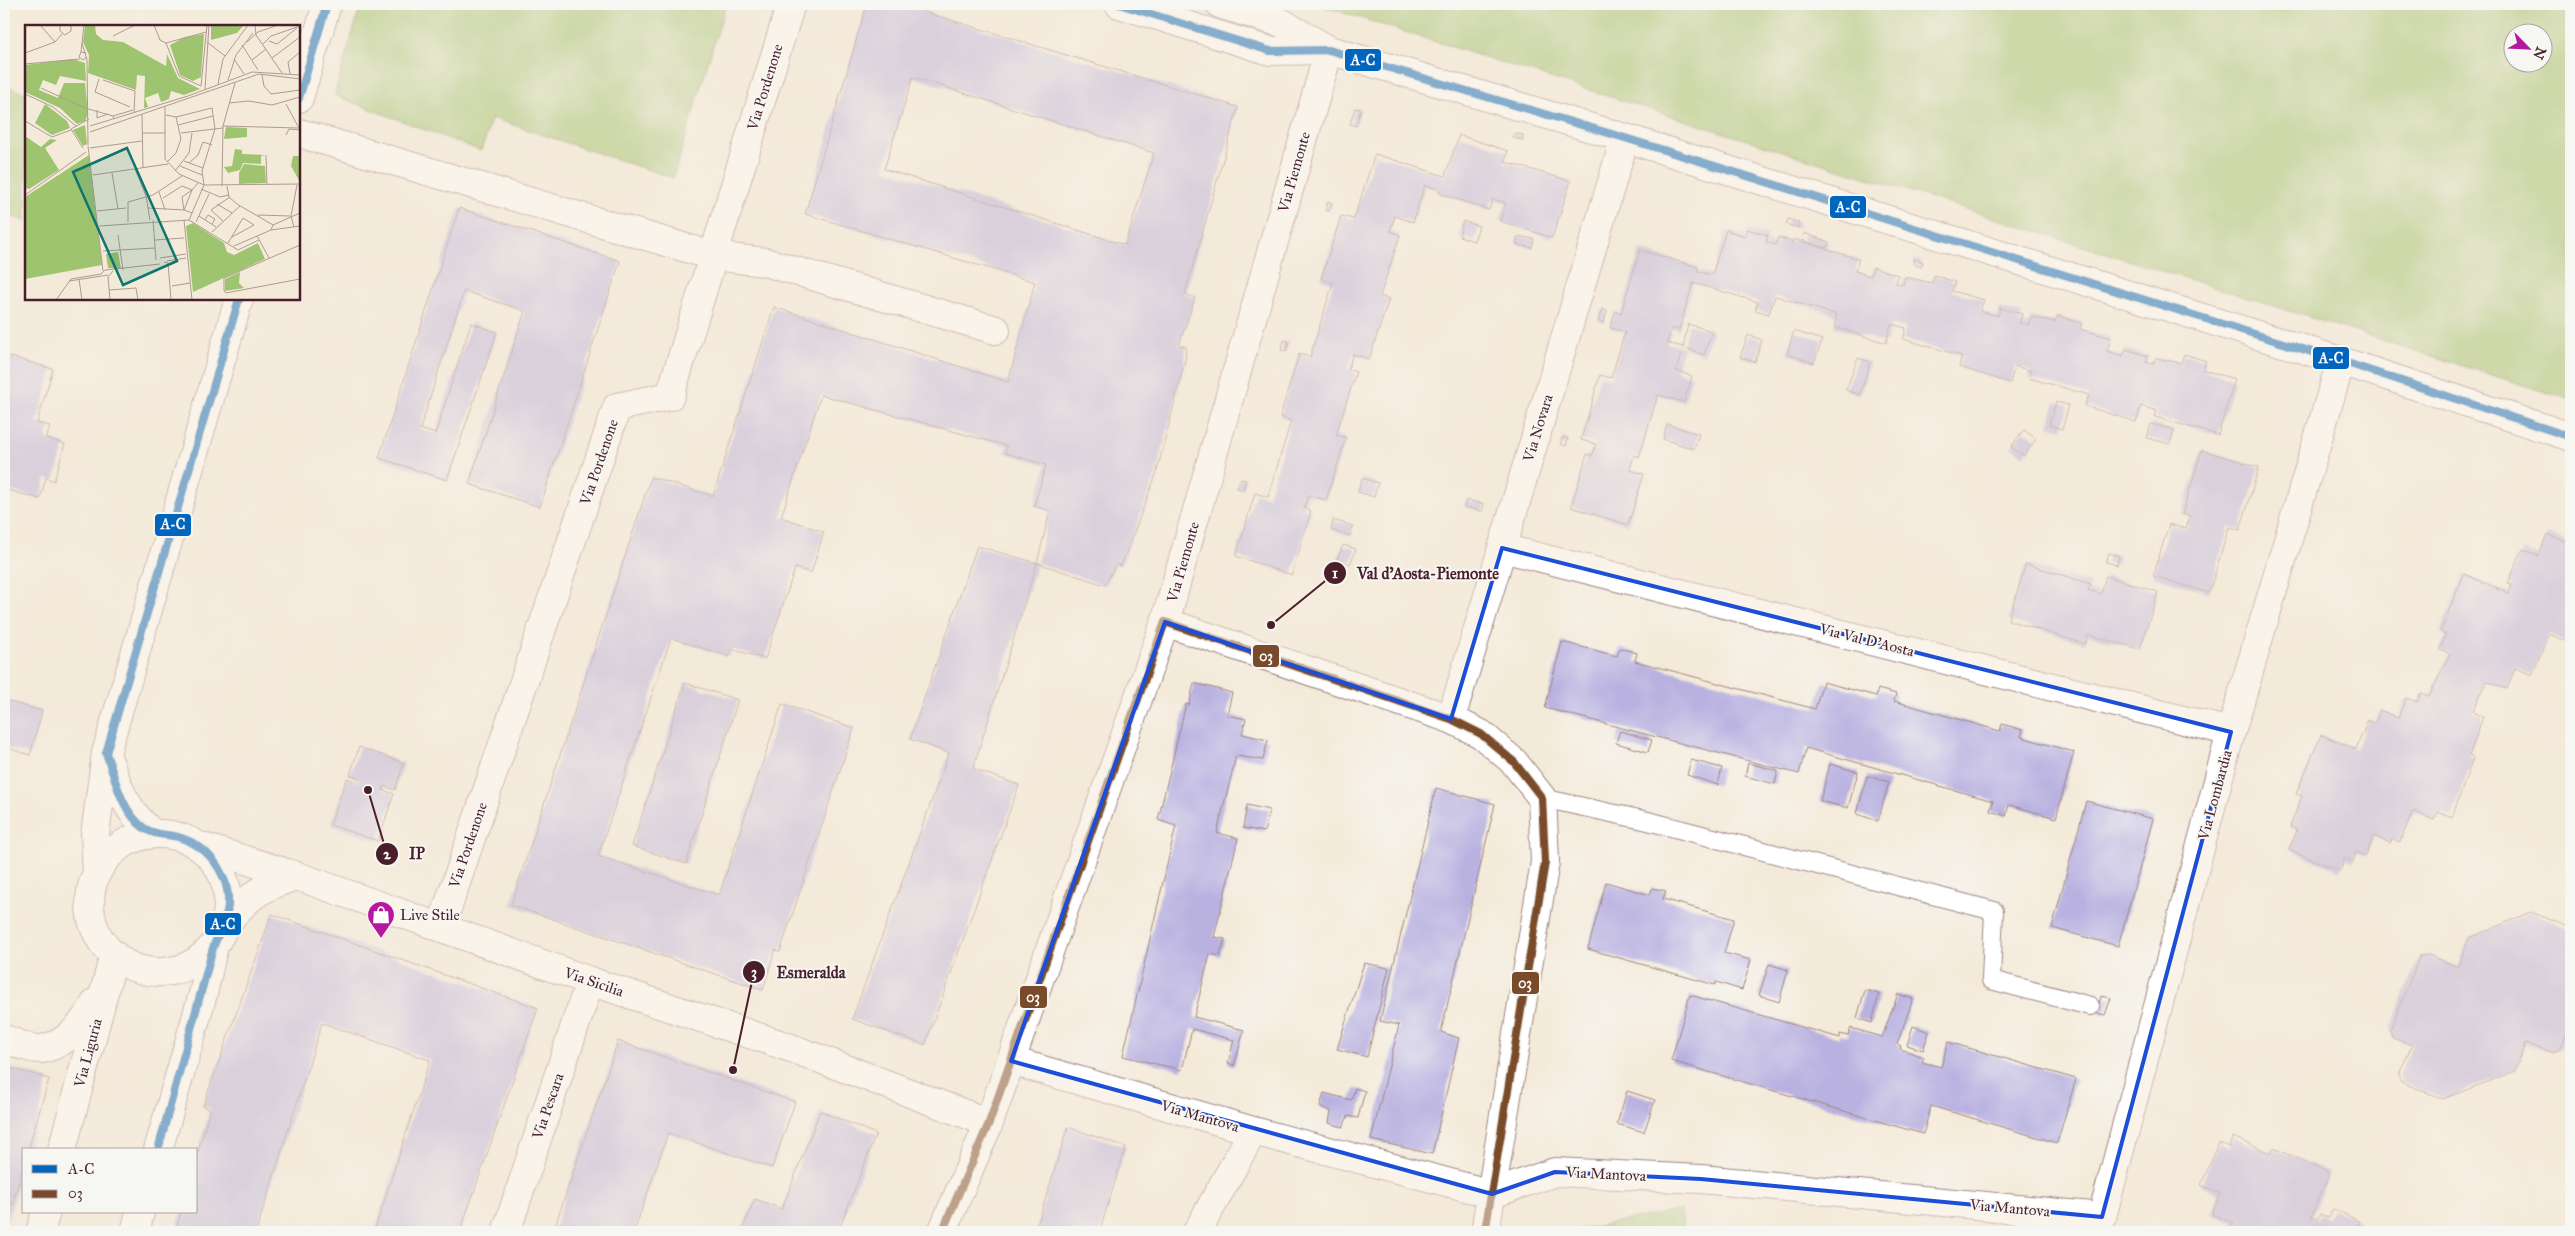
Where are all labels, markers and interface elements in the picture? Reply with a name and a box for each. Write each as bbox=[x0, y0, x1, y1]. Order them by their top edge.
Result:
north arrow bbox=[2502, 22, 2552, 72]
inset map bbox=[25, 25, 300, 300]
street label: Via Pordenone bbox=[743, 42, 787, 133]
text: N bbox=[2529, 44, 2550, 62]
line badge: A-C bbox=[1344, 48, 1382, 72]
text: A-C bbox=[1350, 52, 1375, 69]
street label: Via Piemonte bbox=[1274, 130, 1314, 215]
line badge: A-C bbox=[1829, 195, 1867, 219]
text: A-C bbox=[1835, 199, 1860, 216]
line badge: A-C bbox=[2312, 346, 2350, 370]
text: A-C bbox=[2318, 350, 2343, 367]
street label: Via Novara bbox=[1519, 391, 1557, 465]
street label: Via Pordenone bbox=[576, 417, 622, 508]
line badge: A-C bbox=[154, 513, 192, 537]
text: A-C bbox=[160, 516, 185, 533]
street label: Via Piemonte bbox=[1163, 520, 1203, 605]
callout: Val d'Aosta-Piemonte bbox=[1322, 557, 1509, 588]
text: 1 bbox=[1332, 564, 1338, 582]
text: Val d'Aosta-Piemonte bbox=[1356, 564, 1499, 583]
street label: Via Val D'Aosta bbox=[1817, 619, 1917, 661]
line badge: 03 bbox=[1252, 644, 1280, 668]
text: 03 bbox=[1259, 648, 1273, 666]
street label: Via Lombardia bbox=[2194, 747, 2236, 843]
street label: Via Pordenone bbox=[445, 800, 491, 891]
callout: IP bbox=[374, 838, 435, 869]
text: IP bbox=[409, 844, 426, 863]
text: 2 bbox=[383, 845, 391, 863]
shop icon: Live Stile bbox=[366, 900, 396, 939]
place label: Live Stile bbox=[400, 906, 460, 924]
line badge: A-C bbox=[204, 912, 242, 936]
text: A-C bbox=[210, 916, 235, 933]
callout: Esmeralda bbox=[741, 956, 855, 987]
street label: Via Sicilia bbox=[561, 963, 627, 1001]
text: 3 bbox=[751, 963, 757, 982]
text: Esmeralda bbox=[776, 963, 847, 982]
line badge: 03 bbox=[1511, 971, 1540, 995]
text: 03 bbox=[1518, 975, 1532, 993]
line badge: 03 bbox=[1019, 985, 1048, 1009]
text: 03 bbox=[1026, 989, 1040, 1007]
street label: Via Liguria bbox=[70, 1016, 106, 1090]
street label: Via Pescara bbox=[528, 1070, 568, 1142]
street label: Via Mantova bbox=[1158, 1096, 1242, 1136]
legend bbox=[22, 1148, 198, 1214]
text: A-C bbox=[67, 1160, 94, 1178]
street label: Via Mantova bbox=[1564, 1163, 1647, 1185]
text: 03 bbox=[68, 1184, 83, 1202]
street label: Via Mantova bbox=[1968, 1195, 2051, 1221]

